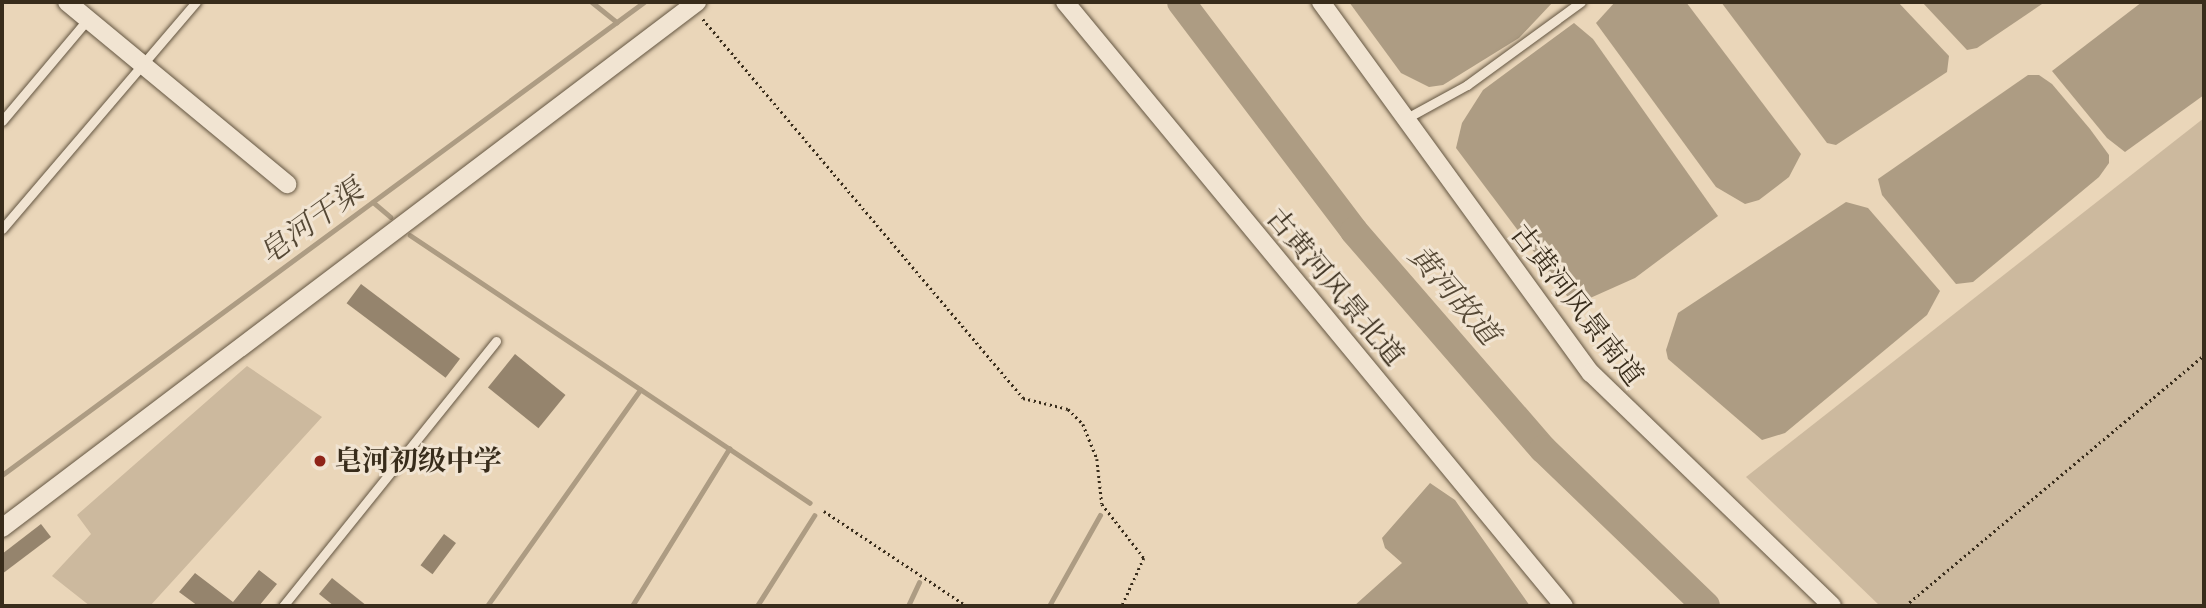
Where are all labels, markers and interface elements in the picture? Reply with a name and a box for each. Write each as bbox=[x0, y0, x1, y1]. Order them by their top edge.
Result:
water label: 皂河干渠 bbox=[252, 172, 370, 272]
street label: 古黄河风景北道 bbox=[1259, 201, 1411, 373]
street label: 古黄河风景南道 bbox=[1503, 217, 1651, 393]
water label: 黄河故道 bbox=[1401, 238, 1507, 352]
place label: 皂河初级中学 bbox=[334, 444, 502, 478]
marker: 皂河初级中学 bbox=[312, 453, 328, 469]

